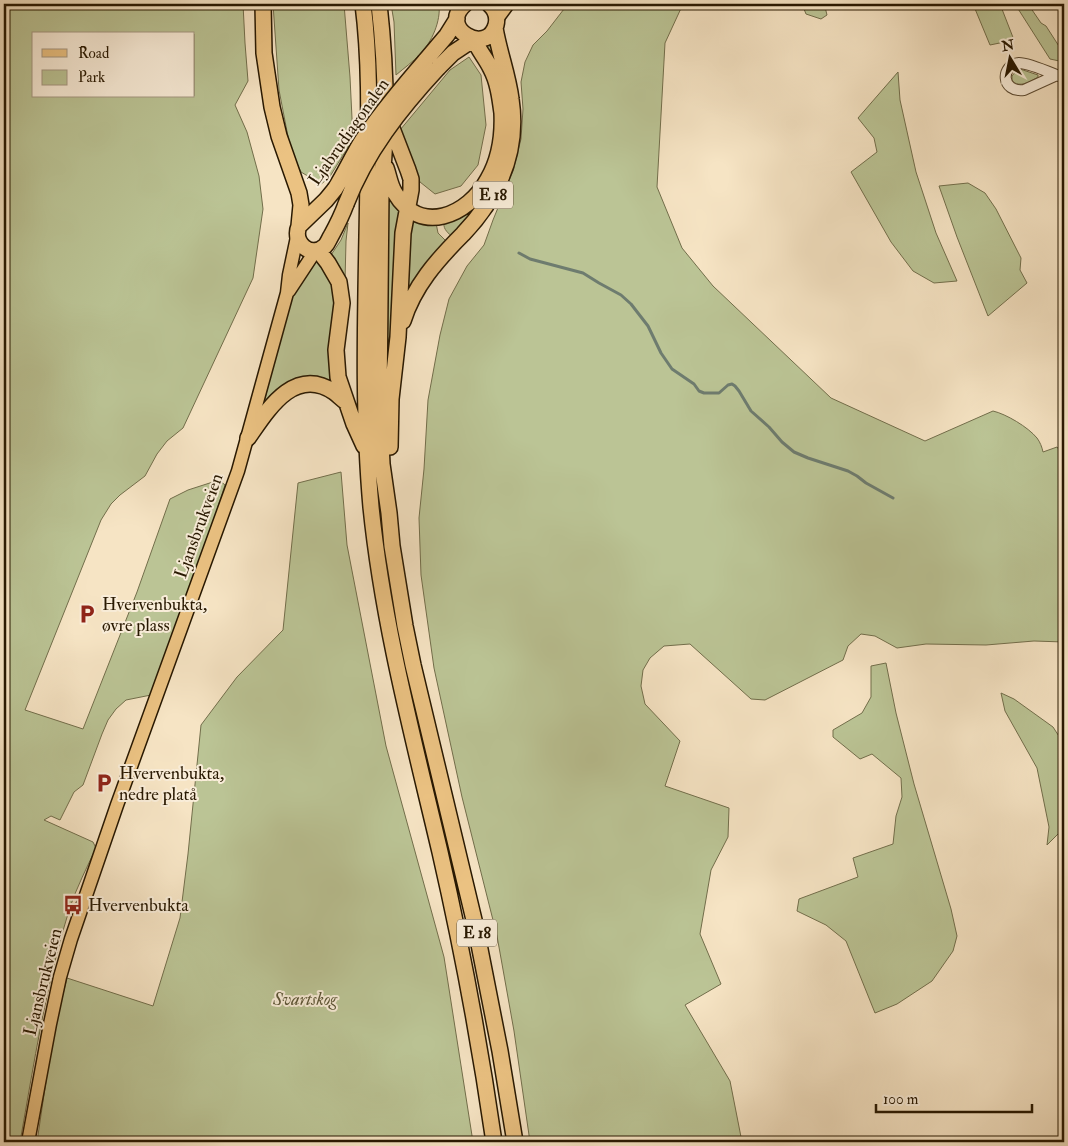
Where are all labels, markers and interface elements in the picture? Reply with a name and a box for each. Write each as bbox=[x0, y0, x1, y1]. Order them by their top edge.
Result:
legend bbox=[32, 32, 195, 98]
north arrow bbox=[986, 32, 1036, 82]
text: N bbox=[999, 36, 1016, 55]
text: Road bbox=[78, 44, 110, 63]
text: Park bbox=[78, 68, 105, 87]
street label: Ljabrudiagonalen bbox=[303, 74, 395, 190]
road number: E 18 bbox=[473, 182, 513, 208]
street label: Ljansbrukveien bbox=[169, 470, 229, 582]
place label: Hvervenbukta, øvre plass bbox=[102, 593, 207, 637]
parking icon: Hvervenbukta, øvre plass bbox=[76, 603, 98, 625]
place label: Hvervenbukta, nedre platå bbox=[119, 762, 224, 806]
parking icon: Hvervenbukta, nedre platå bbox=[93, 772, 115, 794]
bus stop icon: Hvervenbukta bbox=[62, 894, 84, 916]
place label: Hvervenbukta bbox=[88, 894, 189, 917]
road number: E 18 bbox=[457, 920, 497, 946]
street label: Ljansbrukveien bbox=[19, 926, 67, 1038]
park label: Svartskog bbox=[272, 988, 338, 1011]
scale bar bbox=[876, 1081, 1032, 1113]
text: 100 m bbox=[883, 1090, 919, 1109]

